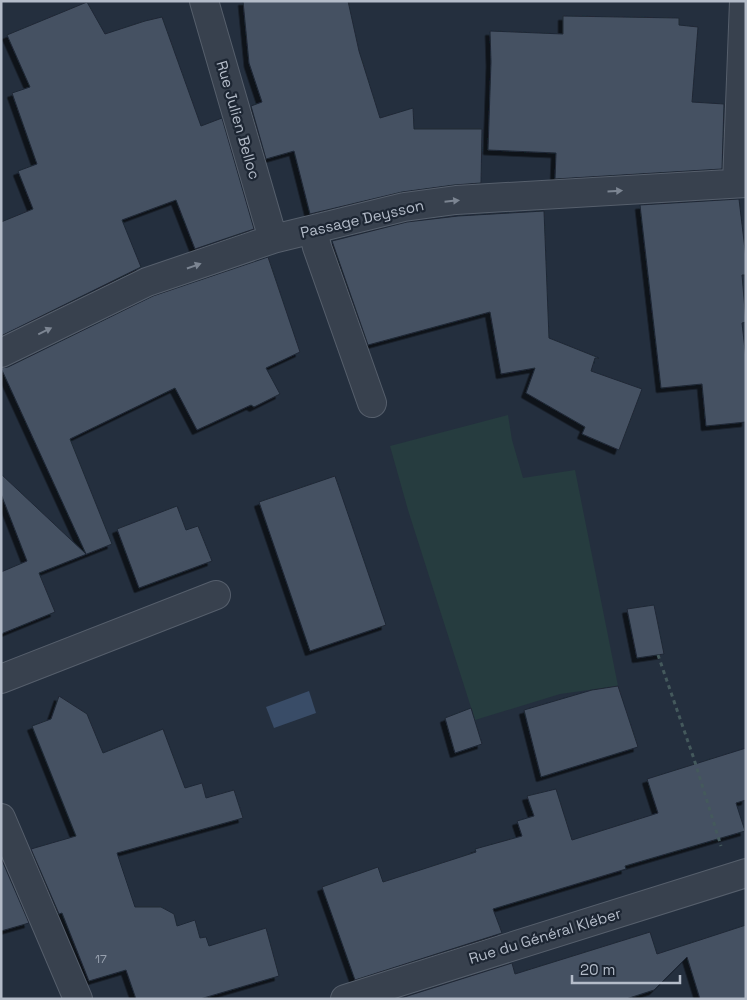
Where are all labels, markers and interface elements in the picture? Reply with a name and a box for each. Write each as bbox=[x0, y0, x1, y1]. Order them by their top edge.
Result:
street label: Rue Julien Belloc bbox=[212, 58, 265, 182]
one-way arrow bbox=[607, 186, 623, 194]
street label: Passage Deysson bbox=[298, 195, 426, 242]
one-way arrow bbox=[445, 197, 461, 205]
one-way arrow bbox=[186, 262, 201, 269]
one-way arrow bbox=[38, 327, 52, 335]
street label: Rue du Général Kléber bbox=[466, 903, 624, 968]
house number: 17 bbox=[95, 951, 107, 967]
scale bar bbox=[572, 952, 680, 984]
text: 20 m bbox=[580, 960, 615, 979]

